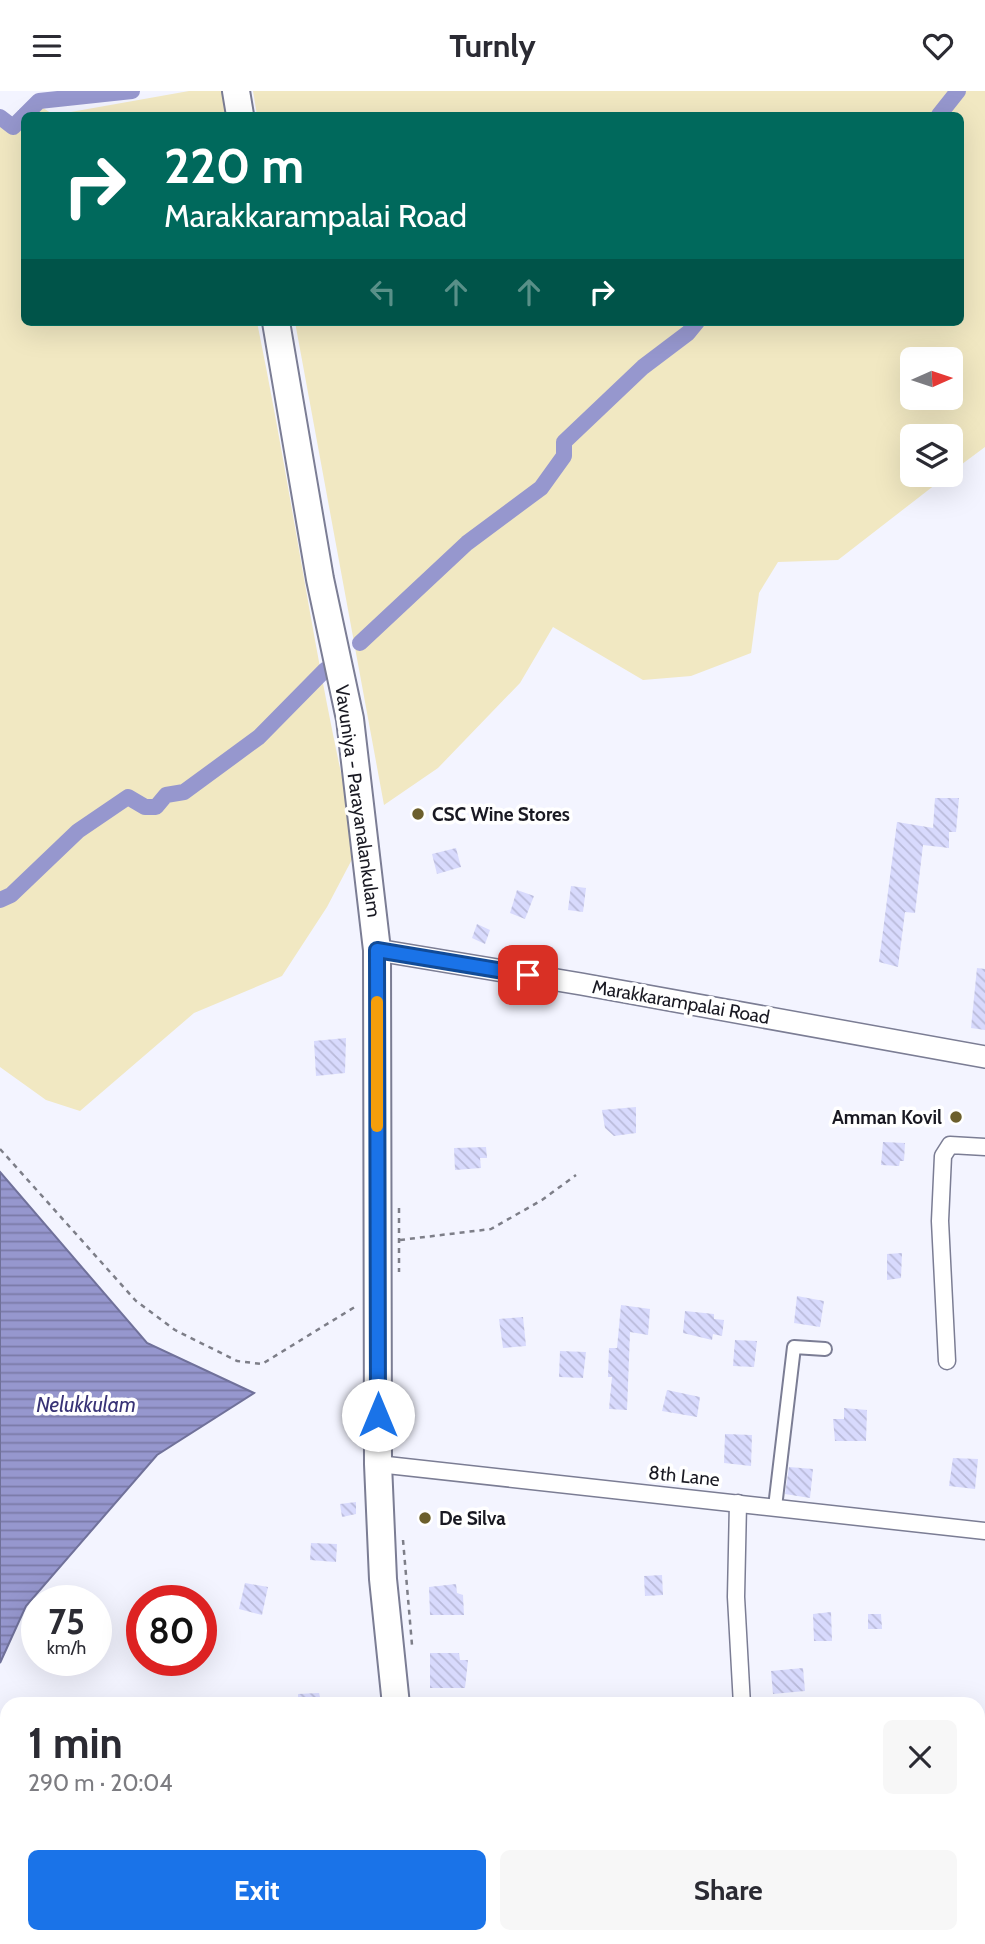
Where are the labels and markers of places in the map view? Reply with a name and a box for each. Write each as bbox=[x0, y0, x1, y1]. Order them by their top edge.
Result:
place label: CSC Wine Stores bbox=[432, 803, 570, 826]
marker: CSC Wine Stores bbox=[410, 806, 426, 822]
pin bbox=[498, 945, 558, 1005]
place label: Amman Kovil bbox=[832, 1106, 942, 1129]
marker: Amman Kovil bbox=[948, 1109, 964, 1125]
place label: De Silva bbox=[439, 1507, 506, 1530]
marker: De Silva bbox=[417, 1510, 433, 1526]

